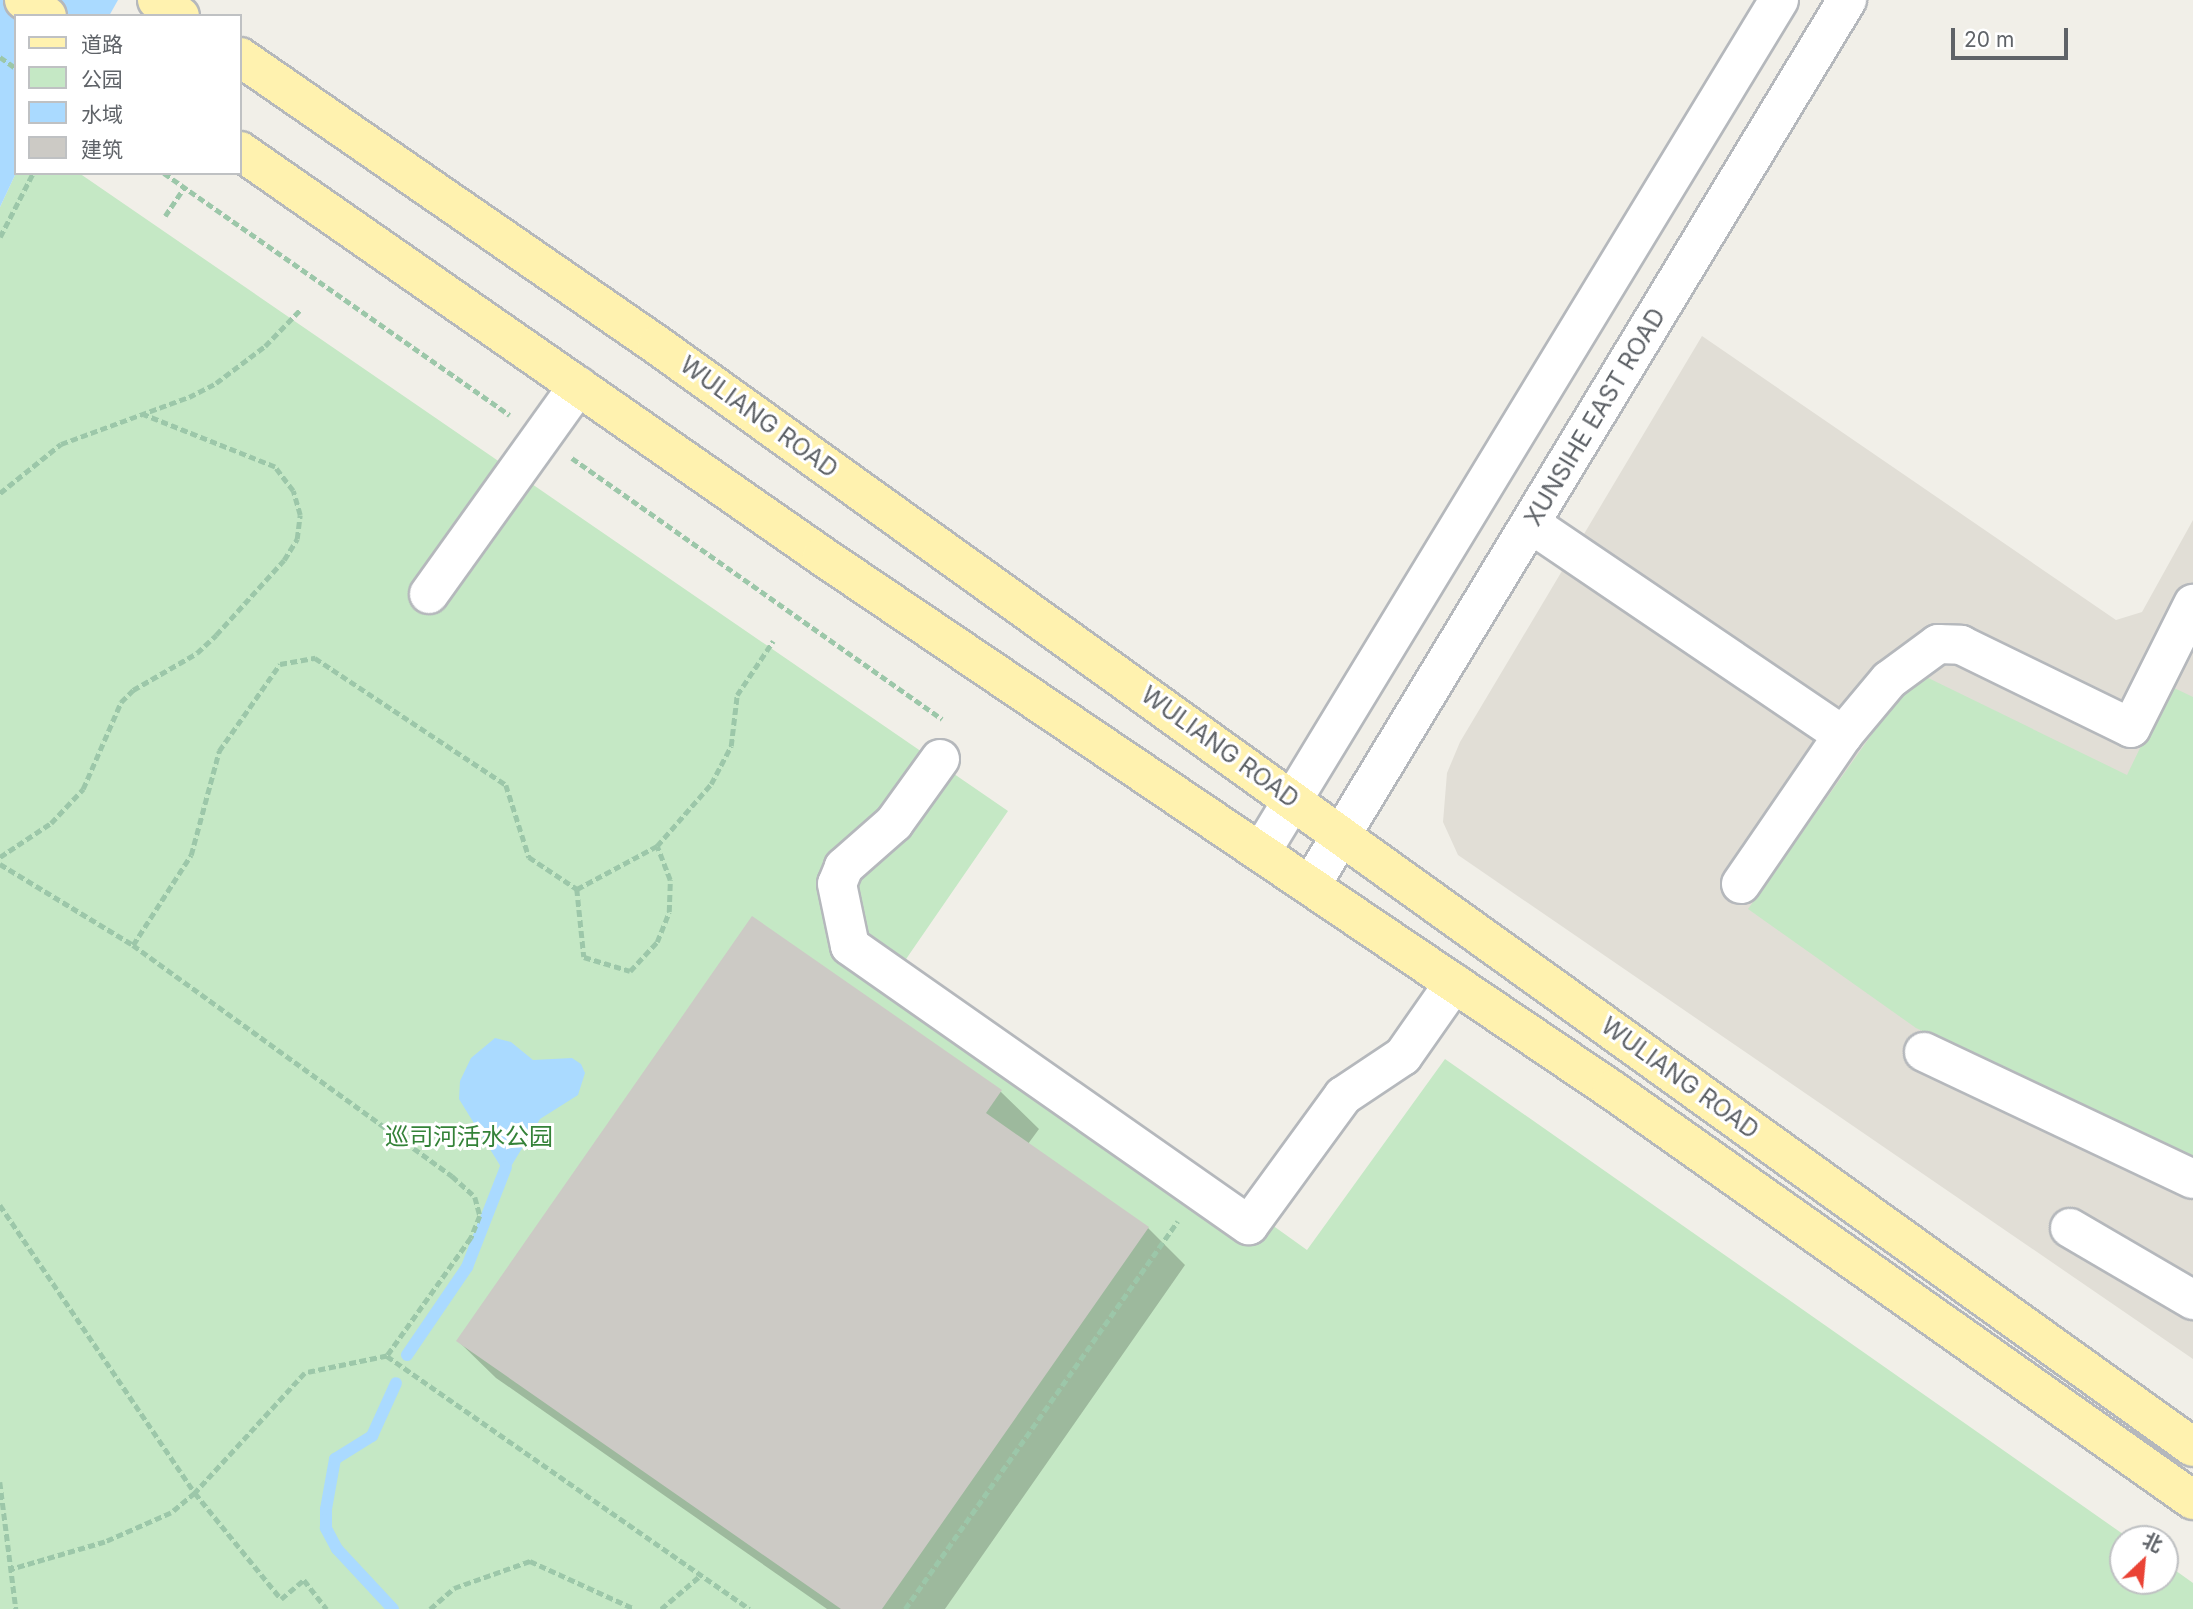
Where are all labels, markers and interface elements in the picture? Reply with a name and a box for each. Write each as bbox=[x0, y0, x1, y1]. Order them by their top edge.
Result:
legend bbox=[14, 14, 242, 175]
scale bar bbox=[1955, 14, 2072, 58]
text: 20 m bbox=[1964, 27, 2014, 52]
text: 道路 bbox=[81, 32, 123, 57]
text: 公园 bbox=[81, 67, 123, 92]
text: 水域 bbox=[81, 102, 123, 127]
text: 建筑 bbox=[81, 137, 123, 162]
street label: XUNSIHE EAST ROAD bbox=[1519, 303, 1671, 531]
street label: WULIANG ROAD bbox=[675, 350, 843, 484]
street label: WULIANG ROAD bbox=[1136, 680, 1304, 814]
street label: WULIANG ROAD bbox=[1596, 1011, 1764, 1145]
park label: 巡司河活水公园 bbox=[385, 1123, 553, 1151]
north arrow bbox=[2109, 1525, 2179, 1595]
text: 北 bbox=[2139, 1528, 2166, 1557]

